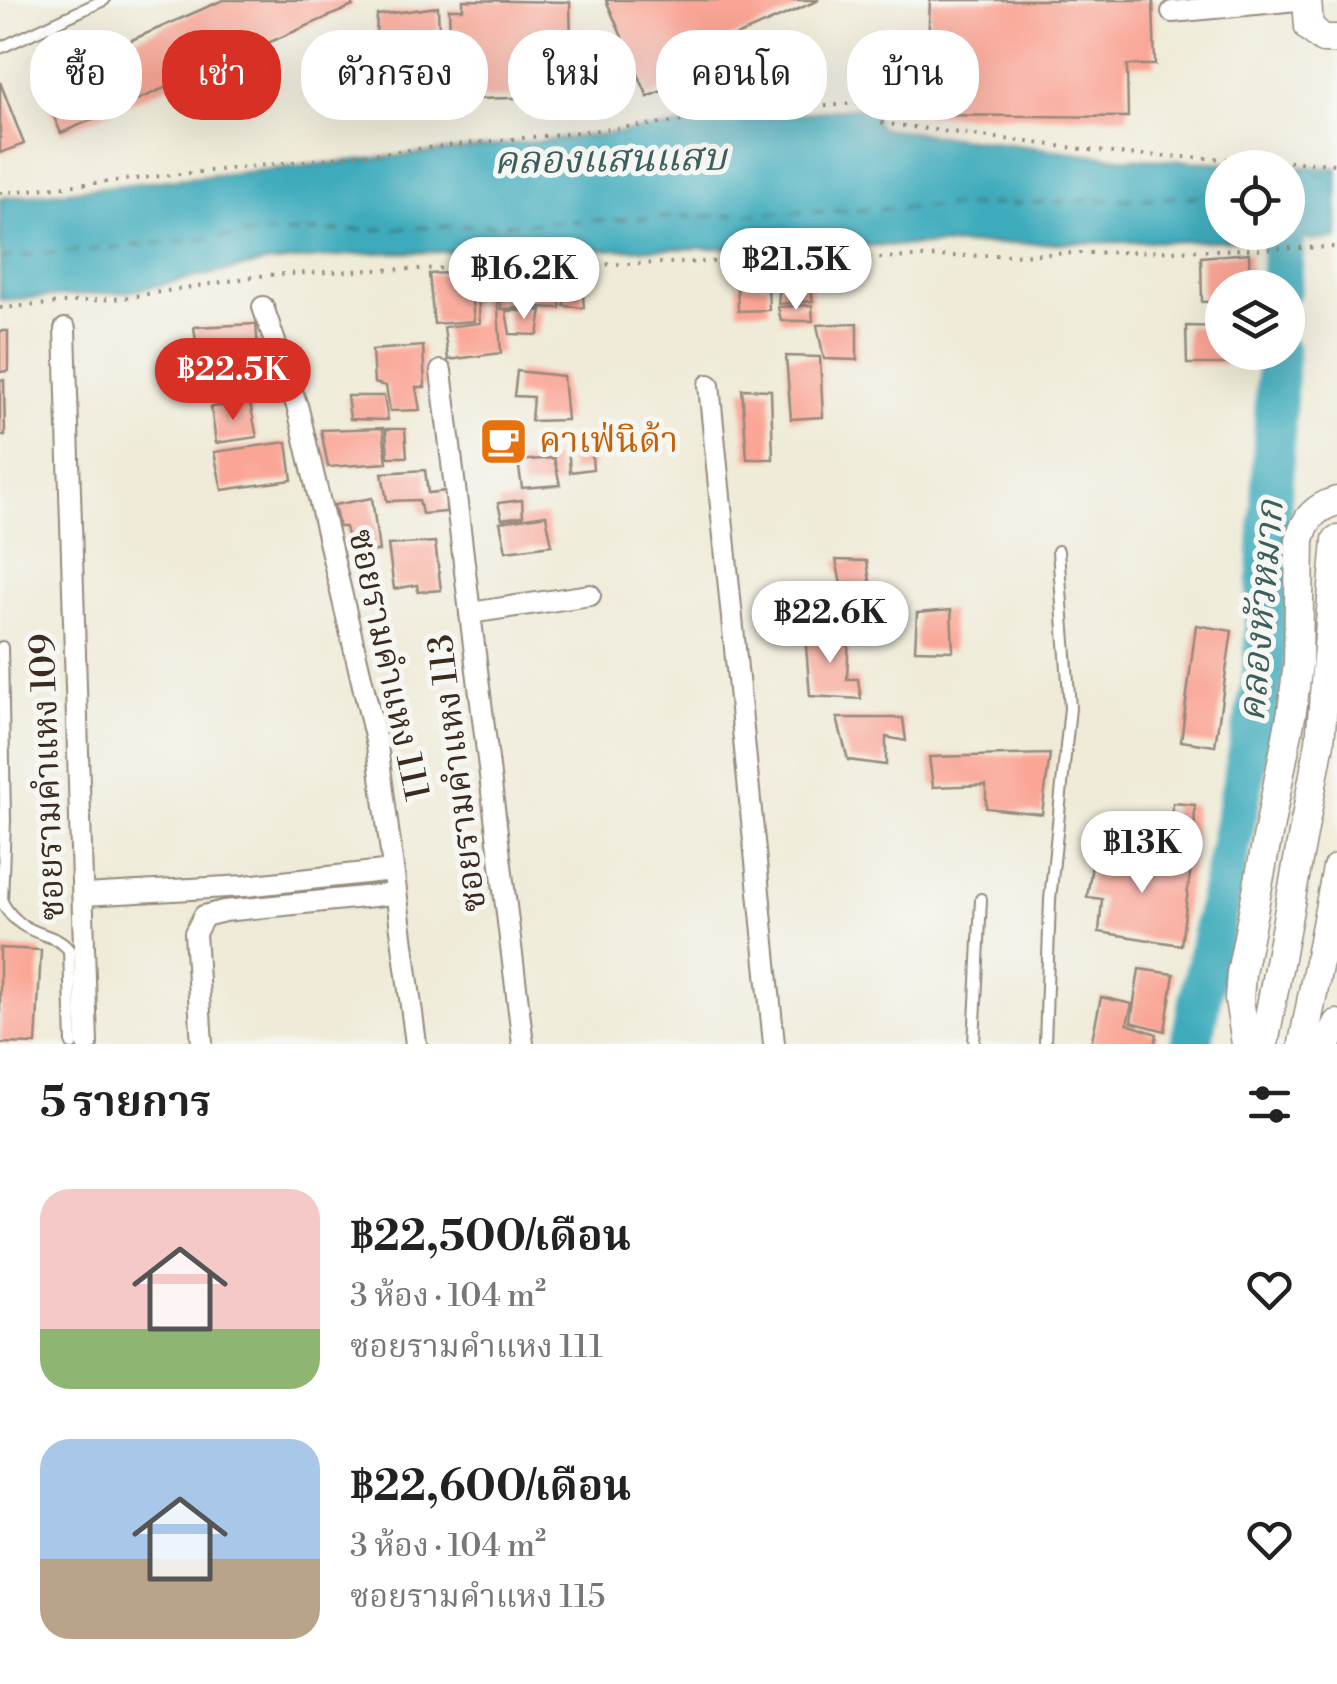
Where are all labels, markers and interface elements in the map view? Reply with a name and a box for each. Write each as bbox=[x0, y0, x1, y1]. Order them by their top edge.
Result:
chip: ซื้อ bbox=[30, 30, 142, 120]
chip: เช่า bbox=[162, 30, 281, 120]
chip: ตัวกรอง bbox=[301, 30, 488, 120]
chip: ใหม่ bbox=[508, 30, 636, 120]
chip: คอนโด bbox=[656, 30, 827, 120]
chip: บ้าน bbox=[847, 30, 979, 120]
water label: คลองแสนแสบ bbox=[493, 134, 729, 186]
map controls bbox=[1205, 150, 1305, 370]
button: locate bbox=[1205, 150, 1305, 250]
pin: ฿21.5K bbox=[715, 228, 877, 313]
pin: ฿16.2K bbox=[443, 237, 605, 322]
text: ฿21.5K bbox=[742, 240, 850, 280]
text: ฿16.2K bbox=[471, 249, 577, 289]
button: layers bbox=[1205, 270, 1305, 370]
pin: ฿22.5K bbox=[152, 338, 314, 423]
text: ฿22.5K bbox=[177, 350, 289, 390]
cafe icon: คาเฟ่นิด้า bbox=[478, 415, 530, 467]
place label: คาเฟ่นิด้า bbox=[539, 420, 678, 463]
water label: คลองหัวหมาก bbox=[1229, 497, 1295, 724]
street label: ซอยรามคำแหง 111 bbox=[338, 525, 438, 805]
pin: ฿22.6K bbox=[749, 581, 911, 666]
text: ฿22.6K bbox=[774, 593, 886, 633]
street label: ซอยรามคำแหง 113 bbox=[420, 632, 496, 914]
street label: ซอยรามคำแหง 109 bbox=[22, 633, 74, 921]
pin: ฿13K bbox=[1083, 811, 1201, 896]
text: ฿13K bbox=[1103, 823, 1181, 863]
text: 5 รายการ bbox=[40, 1077, 211, 1130]
icon: filters bbox=[1242, 1077, 1297, 1132]
text: ฿22,500/เดือน bbox=[350, 1211, 631, 1264]
icon: home bbox=[120, 1229, 240, 1349]
icon: heart bbox=[1242, 1262, 1297, 1317]
text: 3 ห้อง · 104 m² bbox=[350, 1276, 546, 1316]
text: ซอยรามคำแหง 111 bbox=[350, 1327, 603, 1367]
text: ฿22,600/เดือน bbox=[350, 1461, 631, 1514]
icon: home bbox=[120, 1479, 240, 1599]
icon: heart bbox=[1242, 1512, 1297, 1567]
text: 3 ห้อง · 104 m² bbox=[350, 1526, 546, 1566]
text: ซอยรามคำแหง 115 bbox=[350, 1577, 606, 1617]

